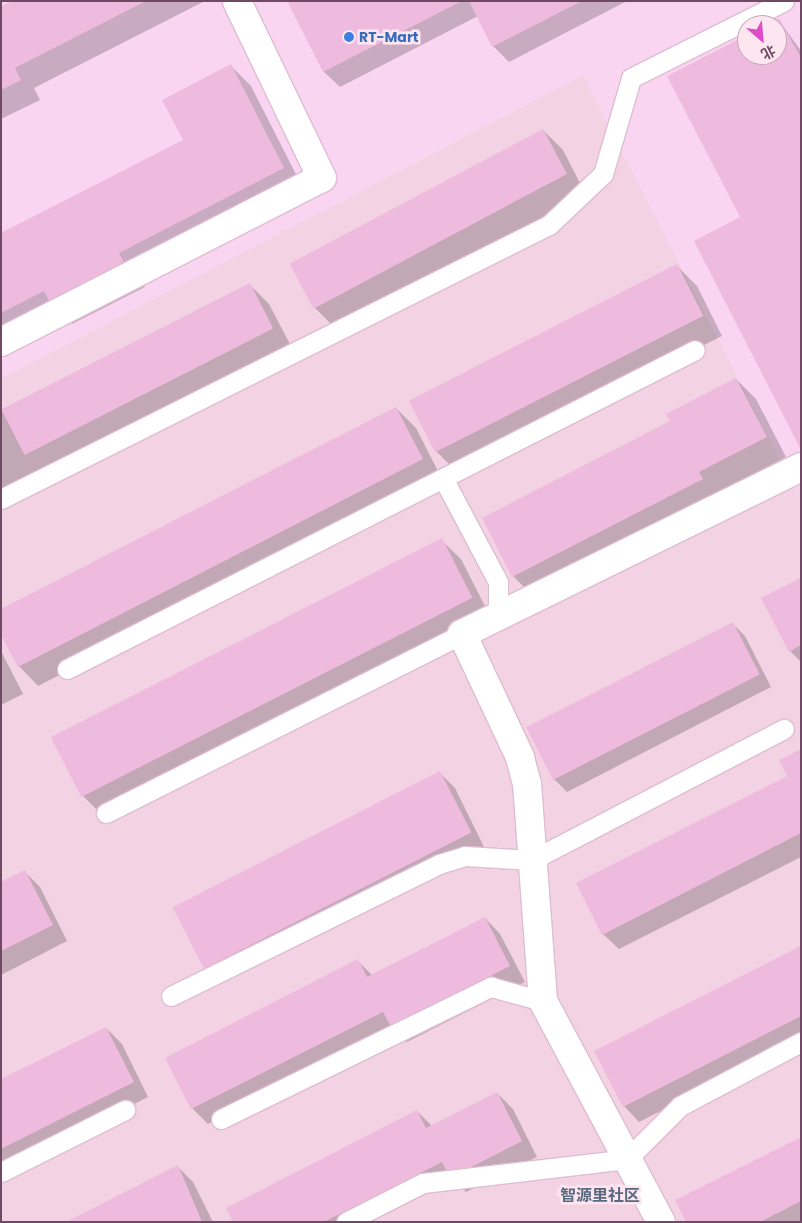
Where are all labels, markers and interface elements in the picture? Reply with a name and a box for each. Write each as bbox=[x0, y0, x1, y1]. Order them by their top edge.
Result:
north arrow bbox=[737, 15, 787, 65]
place label: RT-Mart bbox=[359, 29, 419, 45]
marker: RT-Mart bbox=[343, 31, 355, 43]
text: 北 bbox=[758, 40, 779, 65]
district label: 智源里社区 bbox=[560, 1186, 640, 1206]

